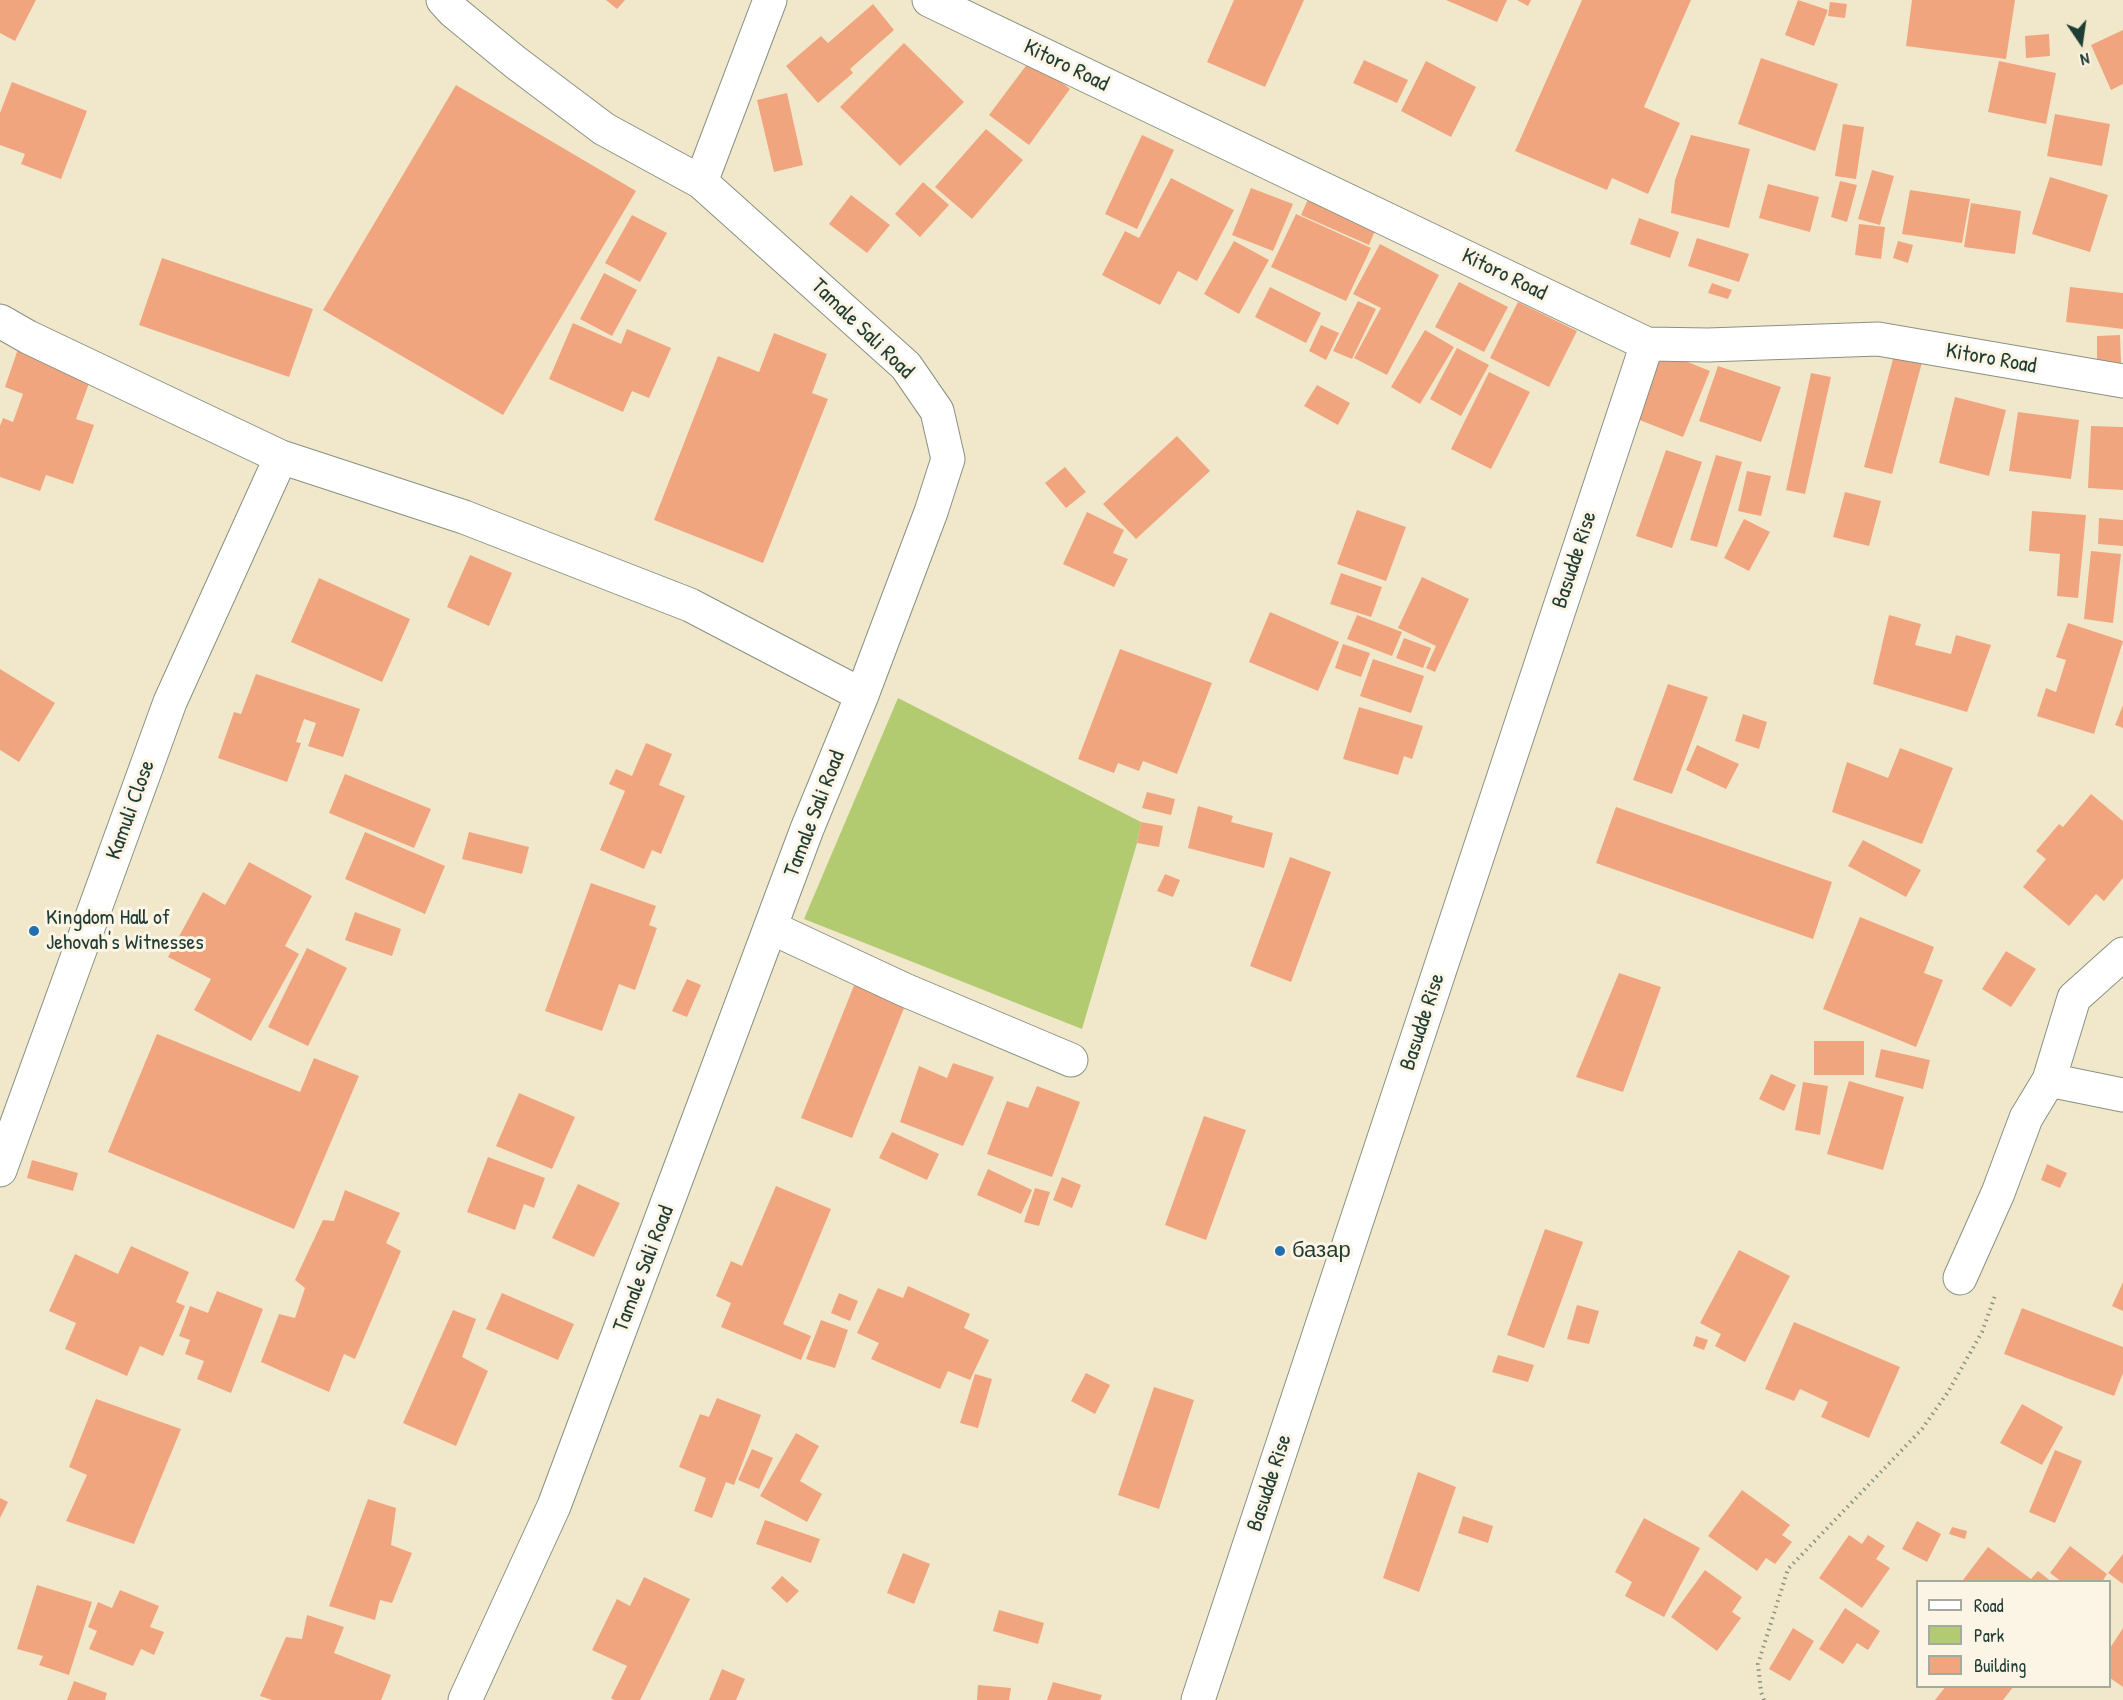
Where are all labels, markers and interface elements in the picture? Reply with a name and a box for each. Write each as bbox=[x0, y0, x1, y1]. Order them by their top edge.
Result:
north arrow bbox=[2051, 12, 2111, 72]
street label: Kitoro Road bbox=[1019, 34, 1113, 98]
text: N bbox=[2078, 48, 2092, 71]
street label: Kitoro Road bbox=[1457, 243, 1551, 307]
street label: Tamale Sali Road bbox=[805, 273, 919, 385]
street label: Kitoro Road bbox=[1944, 338, 2038, 380]
street label: Basudde Rise bbox=[1547, 508, 1603, 612]
street label: Tamale Sali Road bbox=[779, 747, 851, 881]
street label: Kamuli Close bbox=[101, 757, 161, 863]
place label: Kingdom Hall of Jehovah's Witnesses bbox=[46, 905, 204, 956]
marker: Kingdom Hall of Jehovah's Witnesses bbox=[27, 924, 41, 938]
street label: Basudde Rise bbox=[1395, 970, 1451, 1074]
street label: Tamale Sali Road bbox=[608, 1202, 680, 1336]
place label: базар bbox=[1292, 1238, 1351, 1264]
marker: базар bbox=[1273, 1244, 1287, 1258]
street label: Basudde Rise bbox=[1242, 1431, 1298, 1535]
legend bbox=[1916, 1580, 2111, 1688]
text: Road bbox=[1974, 1593, 2004, 1618]
text: Park bbox=[1974, 1623, 2004, 1648]
text: Building bbox=[1974, 1653, 2026, 1678]

